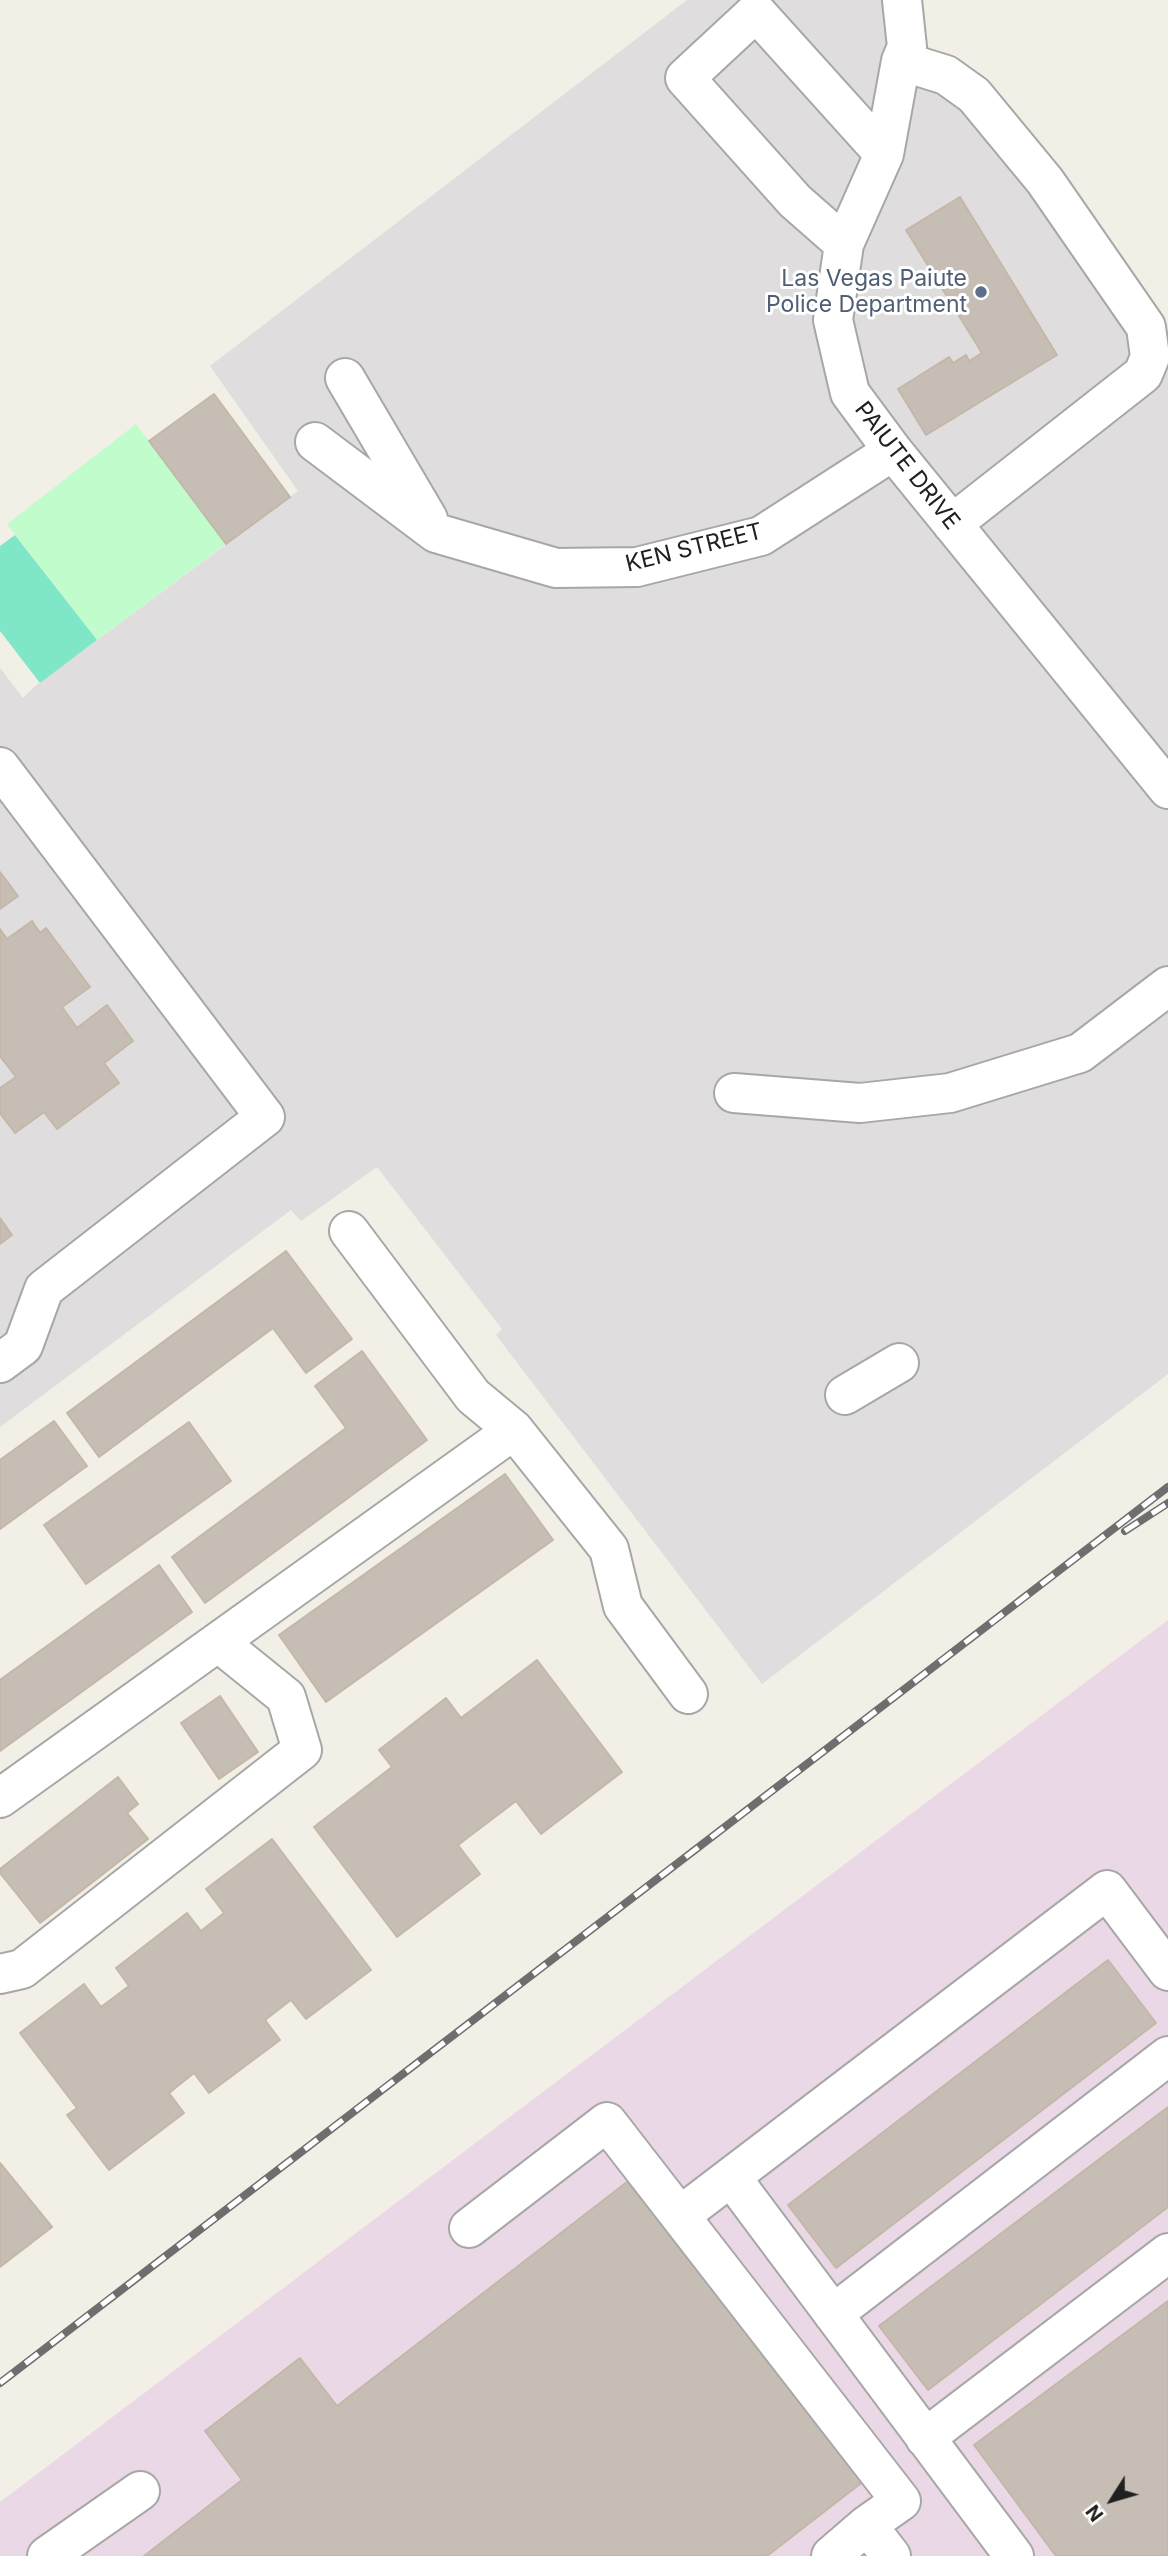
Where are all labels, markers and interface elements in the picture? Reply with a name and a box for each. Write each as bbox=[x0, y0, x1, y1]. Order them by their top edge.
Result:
place label: Las Vegas Paiute Police Department bbox=[766, 265, 967, 319]
marker: Las Vegas Paiute Police Department bbox=[973, 284, 989, 300]
street label: PAIUTE DRIVE bbox=[849, 397, 965, 535]
street label: KEN STREET bbox=[623, 518, 765, 578]
north arrow bbox=[1077, 2465, 1147, 2535]
text: N bbox=[1081, 2500, 1108, 2526]

